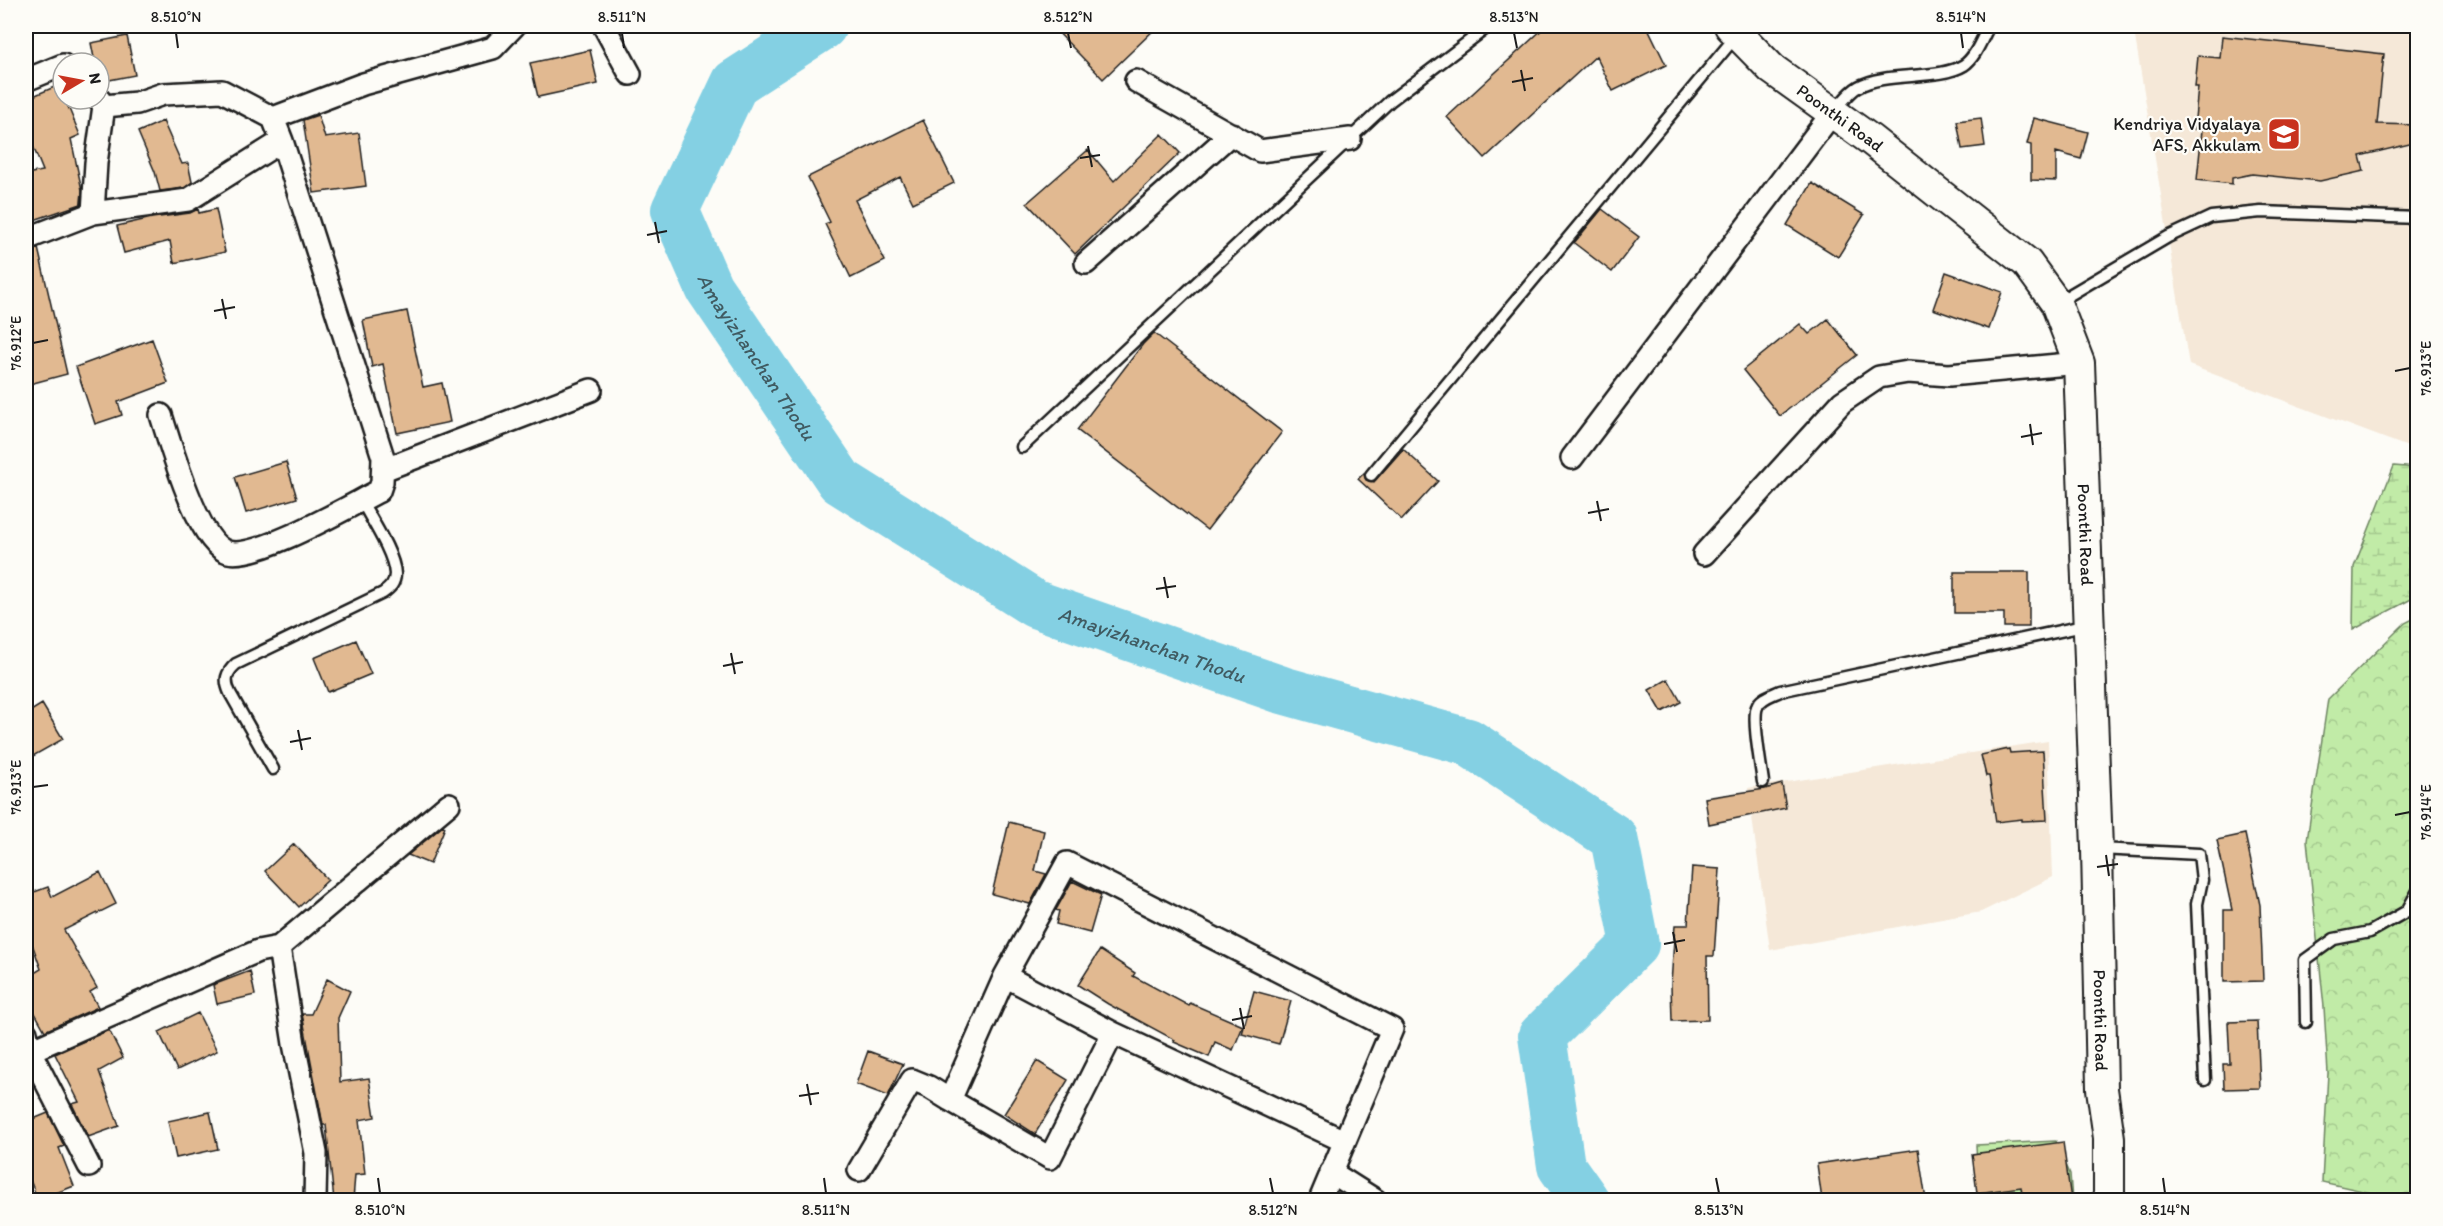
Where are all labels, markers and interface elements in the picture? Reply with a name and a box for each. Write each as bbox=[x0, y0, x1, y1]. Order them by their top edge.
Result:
text: 8.510°N bbox=[151, 8, 201, 26]
text: 8.511°N bbox=[598, 8, 646, 26]
text: 8.512°N bbox=[1043, 8, 1093, 26]
text: 8.513°N bbox=[1489, 8, 1539, 26]
text: 8.514°N bbox=[1936, 8, 1986, 26]
north arrow bbox=[51, 51, 111, 111]
text: N bbox=[85, 72, 106, 85]
street label: Poonthi Road bbox=[1792, 79, 1888, 157]
place label: Kendriya Vidyalaya AFS, Akkulam bbox=[2113, 113, 2262, 156]
school or university icon: Kendriya Vidyalaya AFS, Akkulam bbox=[2266, 116, 2302, 152]
water label: Amayizhanchan Thodu bbox=[692, 270, 821, 446]
text: 76.912°E bbox=[7, 316, 25, 370]
text: 76.913°E bbox=[2417, 341, 2435, 395]
street label: Poonthi Road bbox=[2072, 483, 2098, 586]
water label: Amayizhanchan Thodu bbox=[1056, 601, 1249, 688]
text: 76.913°E bbox=[7, 760, 25, 814]
text: 76.914°E bbox=[2417, 784, 2435, 840]
street label: Poonthi Road bbox=[2089, 969, 2113, 1072]
text: 8.510°N bbox=[355, 1201, 405, 1219]
text: 8.511°N bbox=[802, 1201, 850, 1219]
text: 8.512°N bbox=[1248, 1201, 1298, 1219]
text: 8.513°N bbox=[1694, 1201, 1744, 1219]
text: 8.514°N bbox=[2140, 1201, 2190, 1219]

